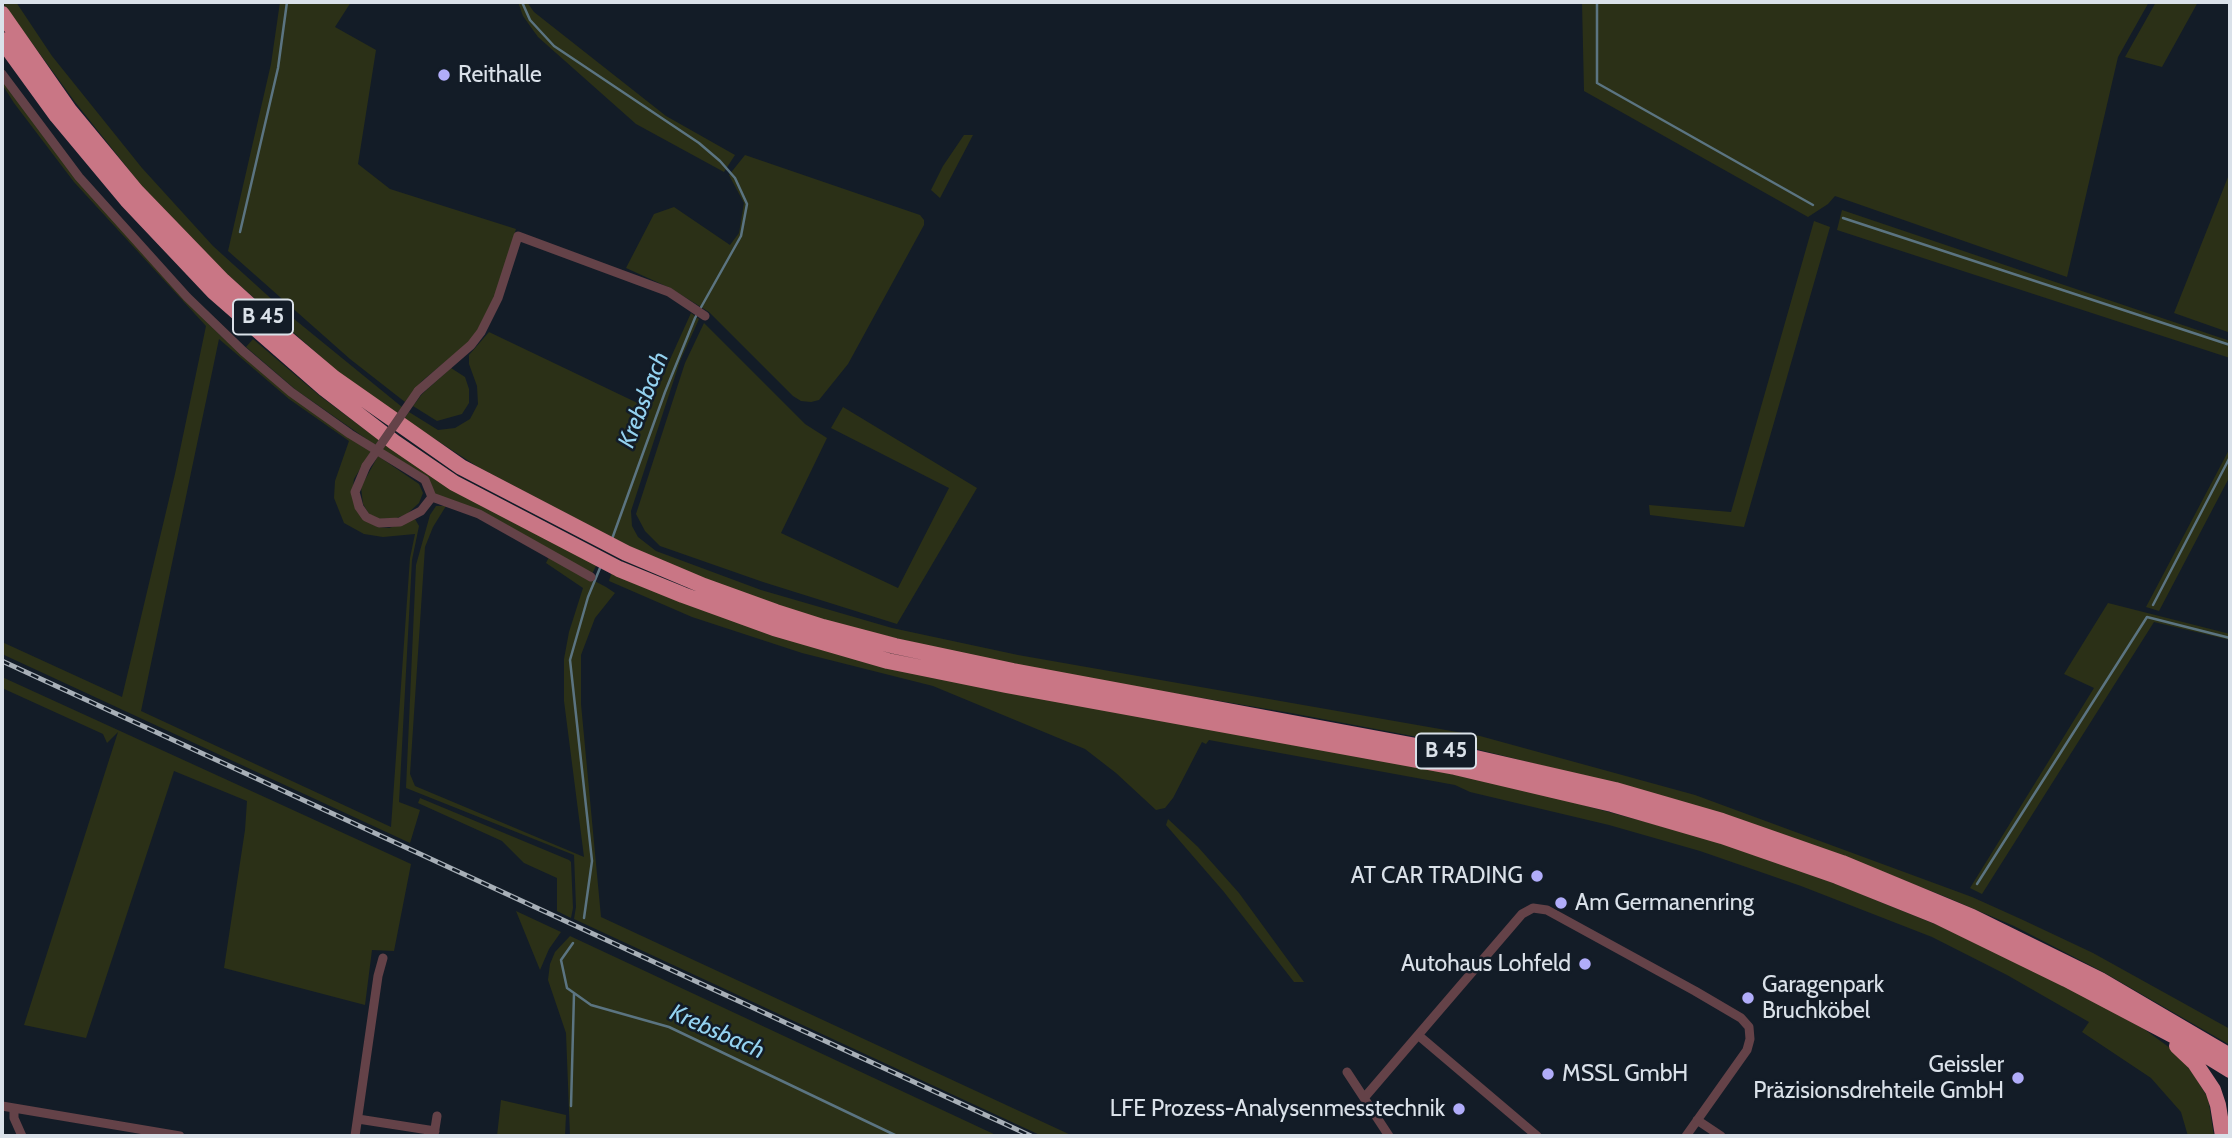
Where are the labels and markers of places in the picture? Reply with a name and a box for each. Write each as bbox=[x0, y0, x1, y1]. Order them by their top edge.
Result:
place label: Reithalle bbox=[458, 61, 542, 89]
marker: Reithalle bbox=[436, 67, 452, 83]
place label: AT CAR TRADING bbox=[1351, 862, 1523, 890]
marker: AT CAR TRADING bbox=[1529, 868, 1545, 884]
place label: Am Germanenring bbox=[1575, 889, 1754, 917]
marker: Am Germanenring bbox=[1553, 895, 1569, 911]
place label: Autohaus Lohfeld bbox=[1401, 950, 1571, 978]
marker: Autohaus Lohfeld bbox=[1577, 956, 1593, 972]
place label: Garagenpark Bruchköbel bbox=[1762, 971, 1884, 1025]
marker: Garagenpark Bruchköbel bbox=[1740, 990, 1756, 1006]
place label: Geissler Präzisionsdrehteile GmbH bbox=[1753, 1051, 2004, 1105]
place label: MSSL GmbH bbox=[1562, 1060, 1688, 1088]
marker: MSSL GmbH bbox=[1540, 1066, 1556, 1082]
marker: Geissler Präzisionsdrehteile GmbH bbox=[2010, 1070, 2026, 1086]
place label: LFE Prozess-Analysenmesstechnik bbox=[1110, 1095, 1445, 1123]
marker: LFE Prozess-Analysenmesstechnik bbox=[1451, 1101, 1467, 1117]

